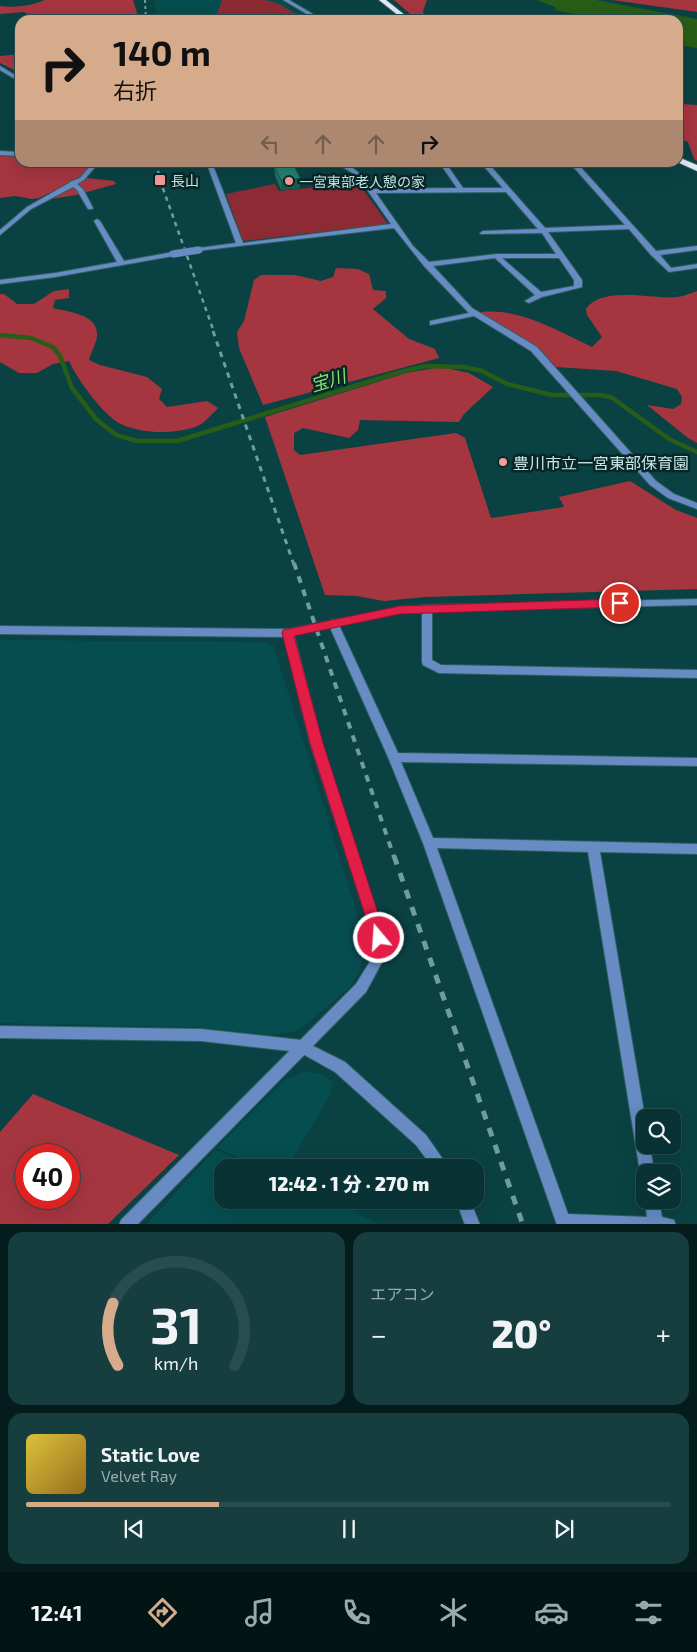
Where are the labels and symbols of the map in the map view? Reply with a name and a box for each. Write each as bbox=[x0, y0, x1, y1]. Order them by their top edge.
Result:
place label: 長山 bbox=[171, 172, 199, 189]
marker: 長山 bbox=[153, 173, 167, 187]
place label: 一宮東部老人憩の家 bbox=[299, 173, 425, 190]
marker: 一宮東部老人憩の家 bbox=[283, 175, 295, 187]
water label: 宝川 bbox=[308, 364, 350, 396]
place label: 豊川市立一宮東部保育園 bbox=[513, 453, 689, 472]
marker: 豊川市立一宮東部保育園 bbox=[497, 456, 509, 468]
pin bbox=[599, 582, 641, 624]
position arrow bbox=[352, 911, 404, 963]
speed limit sign: 40 bbox=[15, 1144, 80, 1209]

